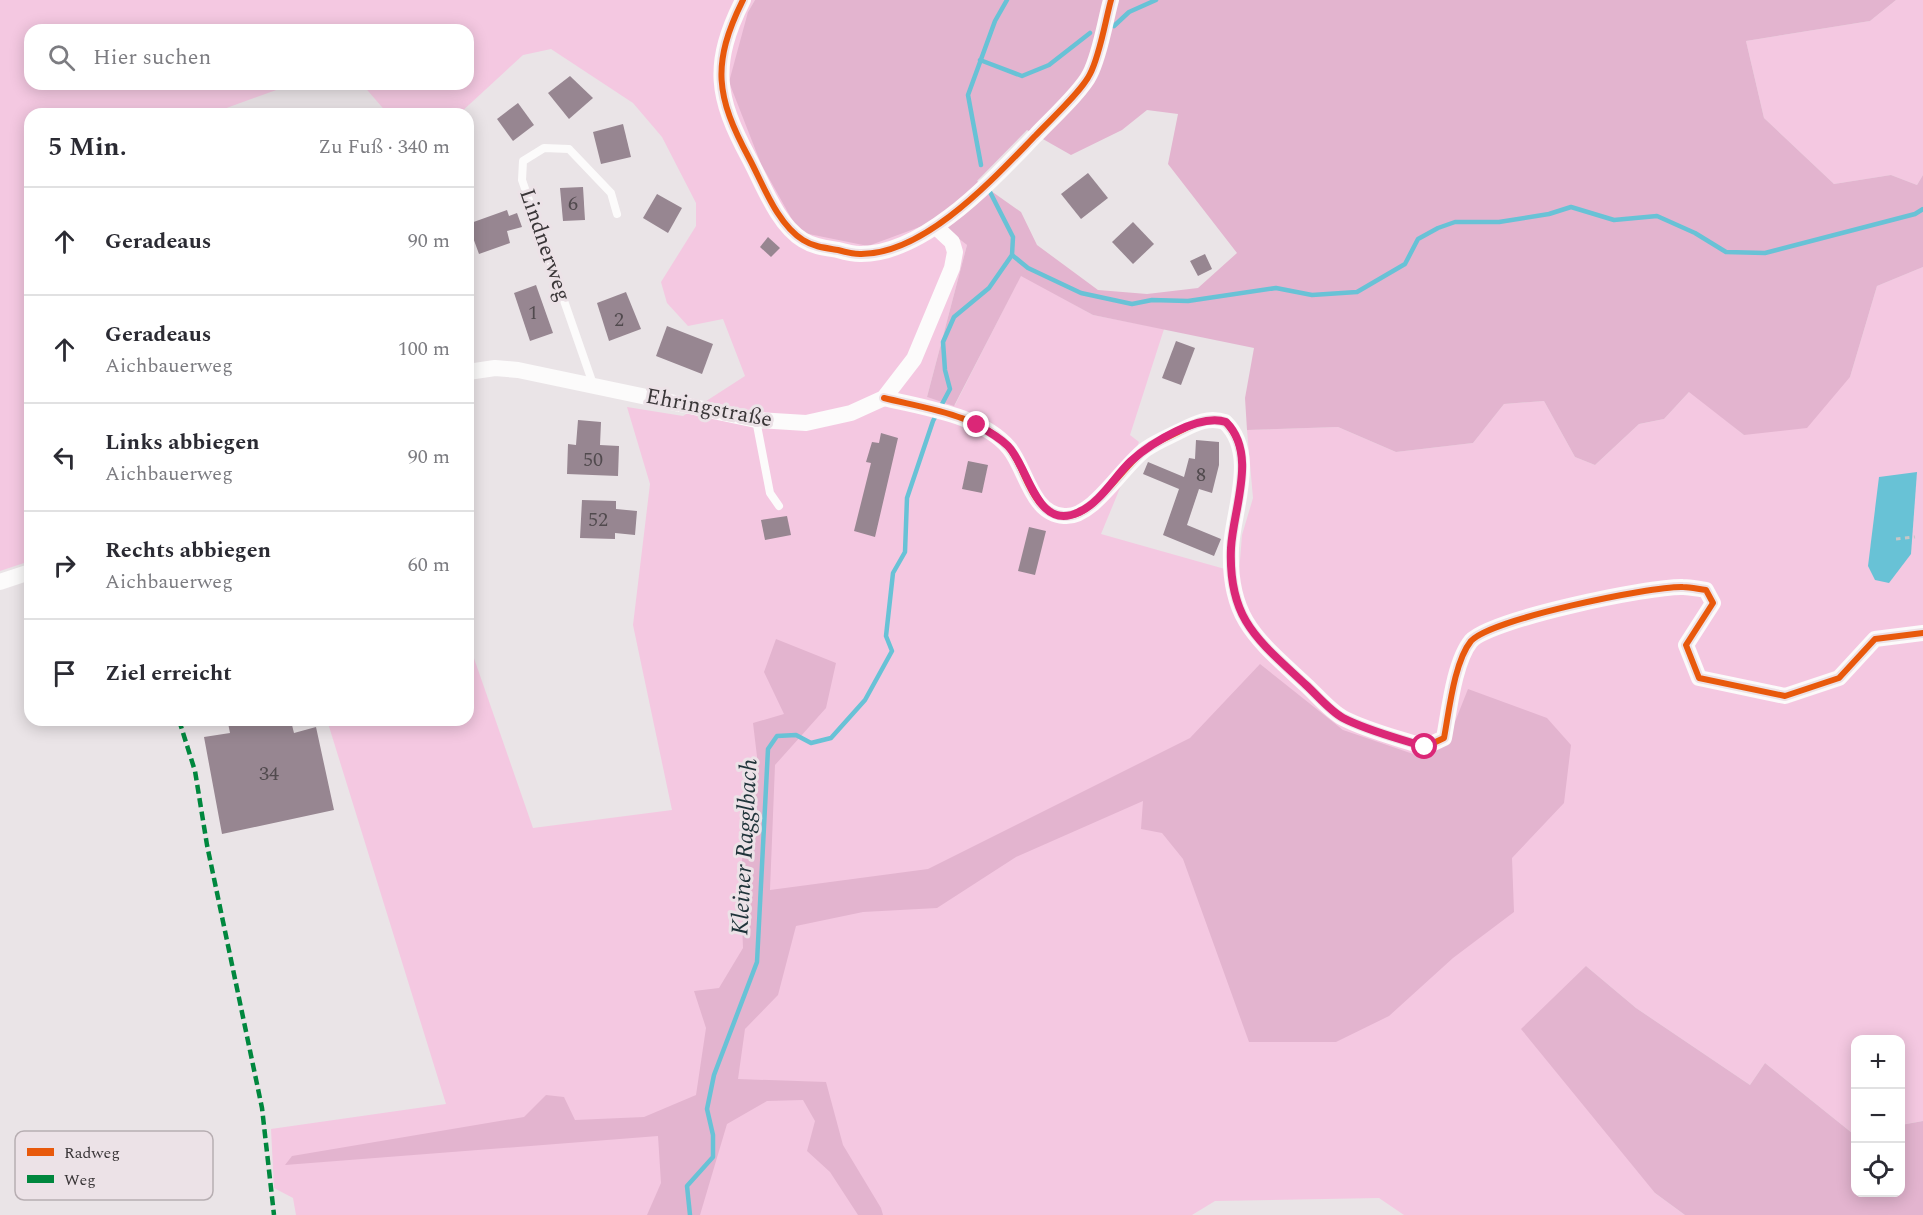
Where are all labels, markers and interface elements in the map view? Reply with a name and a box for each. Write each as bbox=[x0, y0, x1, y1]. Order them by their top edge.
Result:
search box bbox=[24, 24, 474, 90]
icon: search bbox=[45, 41, 78, 74]
text: Hier suchen bbox=[93, 41, 211, 74]
text: 5 Min. bbox=[48, 127, 127, 167]
text: Zu Fuß · 340 m bbox=[318, 132, 450, 162]
street label: Lindnerweg bbox=[510, 184, 580, 306]
house number: 6 bbox=[568, 189, 578, 219]
icon: ahead bbox=[48, 225, 81, 258]
text: Geradeaus bbox=[105, 225, 211, 258]
text: 90 m bbox=[408, 226, 450, 256]
house number: 1 bbox=[528, 298, 538, 328]
house number: 2 bbox=[614, 305, 624, 335]
text: Geradeaus bbox=[105, 318, 211, 351]
icon: ahead bbox=[48, 333, 81, 366]
text: 100 m bbox=[398, 334, 450, 364]
text: Aichbauerweg bbox=[105, 351, 233, 381]
street label: Ehringstraße bbox=[643, 380, 775, 436]
route end bbox=[963, 411, 989, 437]
text: Links abbiegen bbox=[105, 426, 260, 459]
icon: left bbox=[48, 441, 81, 474]
text: 90 m bbox=[408, 442, 450, 472]
house number: 50 bbox=[583, 445, 603, 475]
text: Aichbauerweg bbox=[105, 459, 233, 489]
house number: 8 bbox=[1196, 460, 1206, 490]
house number: 52 bbox=[588, 505, 608, 535]
text: Rechts abbiegen bbox=[105, 534, 271, 567]
icon: right bbox=[48, 549, 81, 582]
text: 60 m bbox=[408, 550, 450, 580]
text: Aichbauerweg bbox=[105, 567, 233, 597]
icon: arrive bbox=[48, 657, 81, 690]
text: Ziel erreicht bbox=[105, 657, 232, 690]
route start bbox=[1411, 733, 1437, 759]
water label: Kleiner Ragglbach bbox=[722, 758, 768, 936]
house number: 34 bbox=[259, 759, 279, 789]
map controls bbox=[1851, 1035, 1905, 1197]
button: + bbox=[1851, 1035, 1905, 1089]
button: − bbox=[1851, 1089, 1905, 1143]
legend bbox=[15, 1131, 213, 1200]
text: Radweg bbox=[64, 1141, 120, 1165]
button: locate bbox=[1851, 1143, 1905, 1197]
text: Weg bbox=[64, 1168, 96, 1192]

